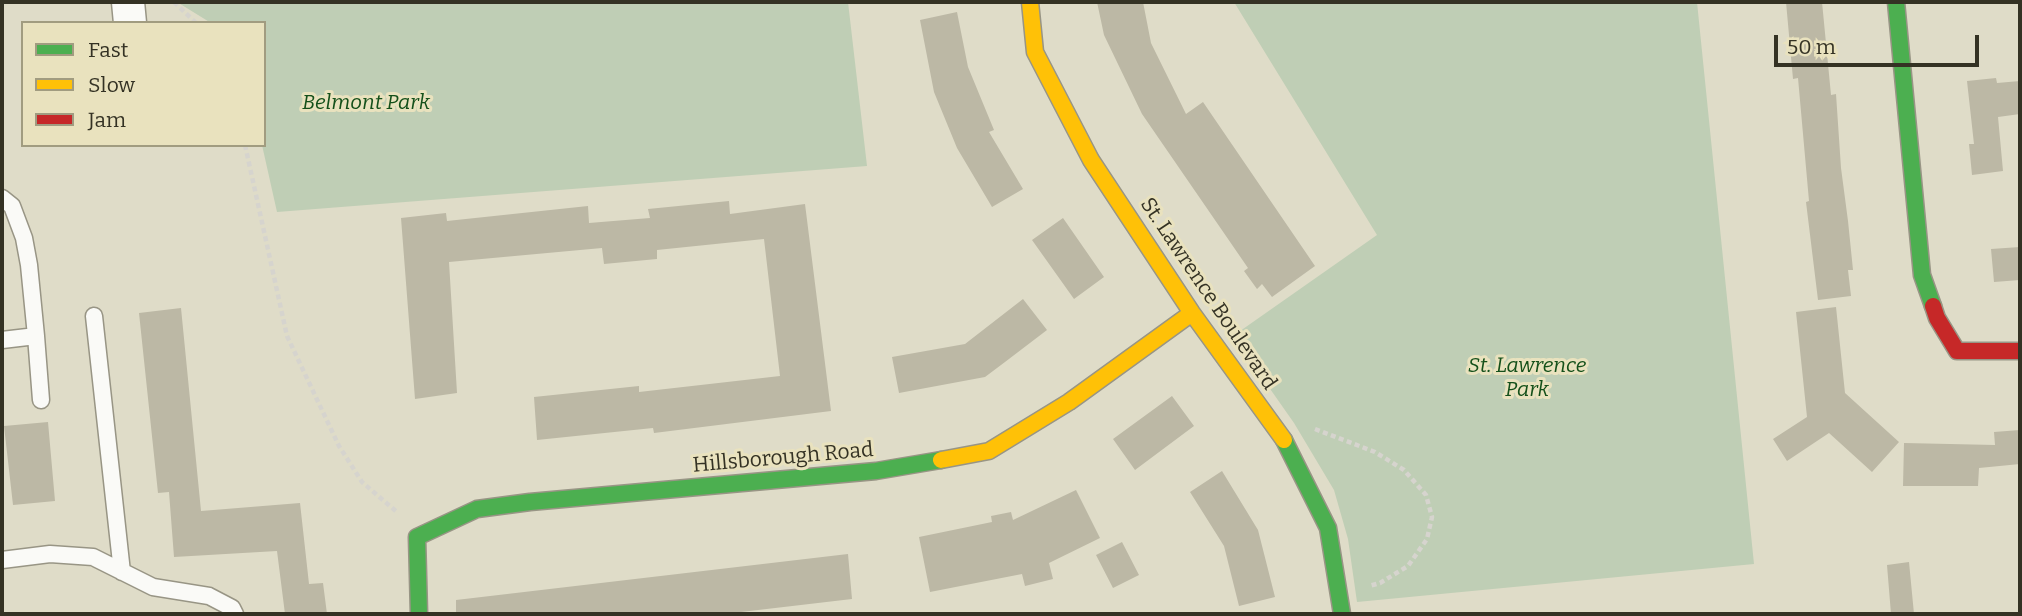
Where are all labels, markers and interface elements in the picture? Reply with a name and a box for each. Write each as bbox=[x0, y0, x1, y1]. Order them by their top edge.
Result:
legend bbox=[21, 21, 266, 147]
scale bar bbox=[1777, 21, 1982, 65]
text: 50 m bbox=[1787, 34, 1836, 60]
text: Fast bbox=[88, 37, 128, 63]
text: Slow bbox=[88, 72, 135, 98]
park label: Belmont Park bbox=[302, 90, 430, 116]
text: Jam bbox=[88, 107, 126, 133]
street label: St. Lawrence Boulevard bbox=[1134, 193, 1282, 395]
park label: St. Lawrence Park bbox=[1468, 353, 1586, 403]
street label: Hillsborough Road bbox=[692, 438, 874, 478]

